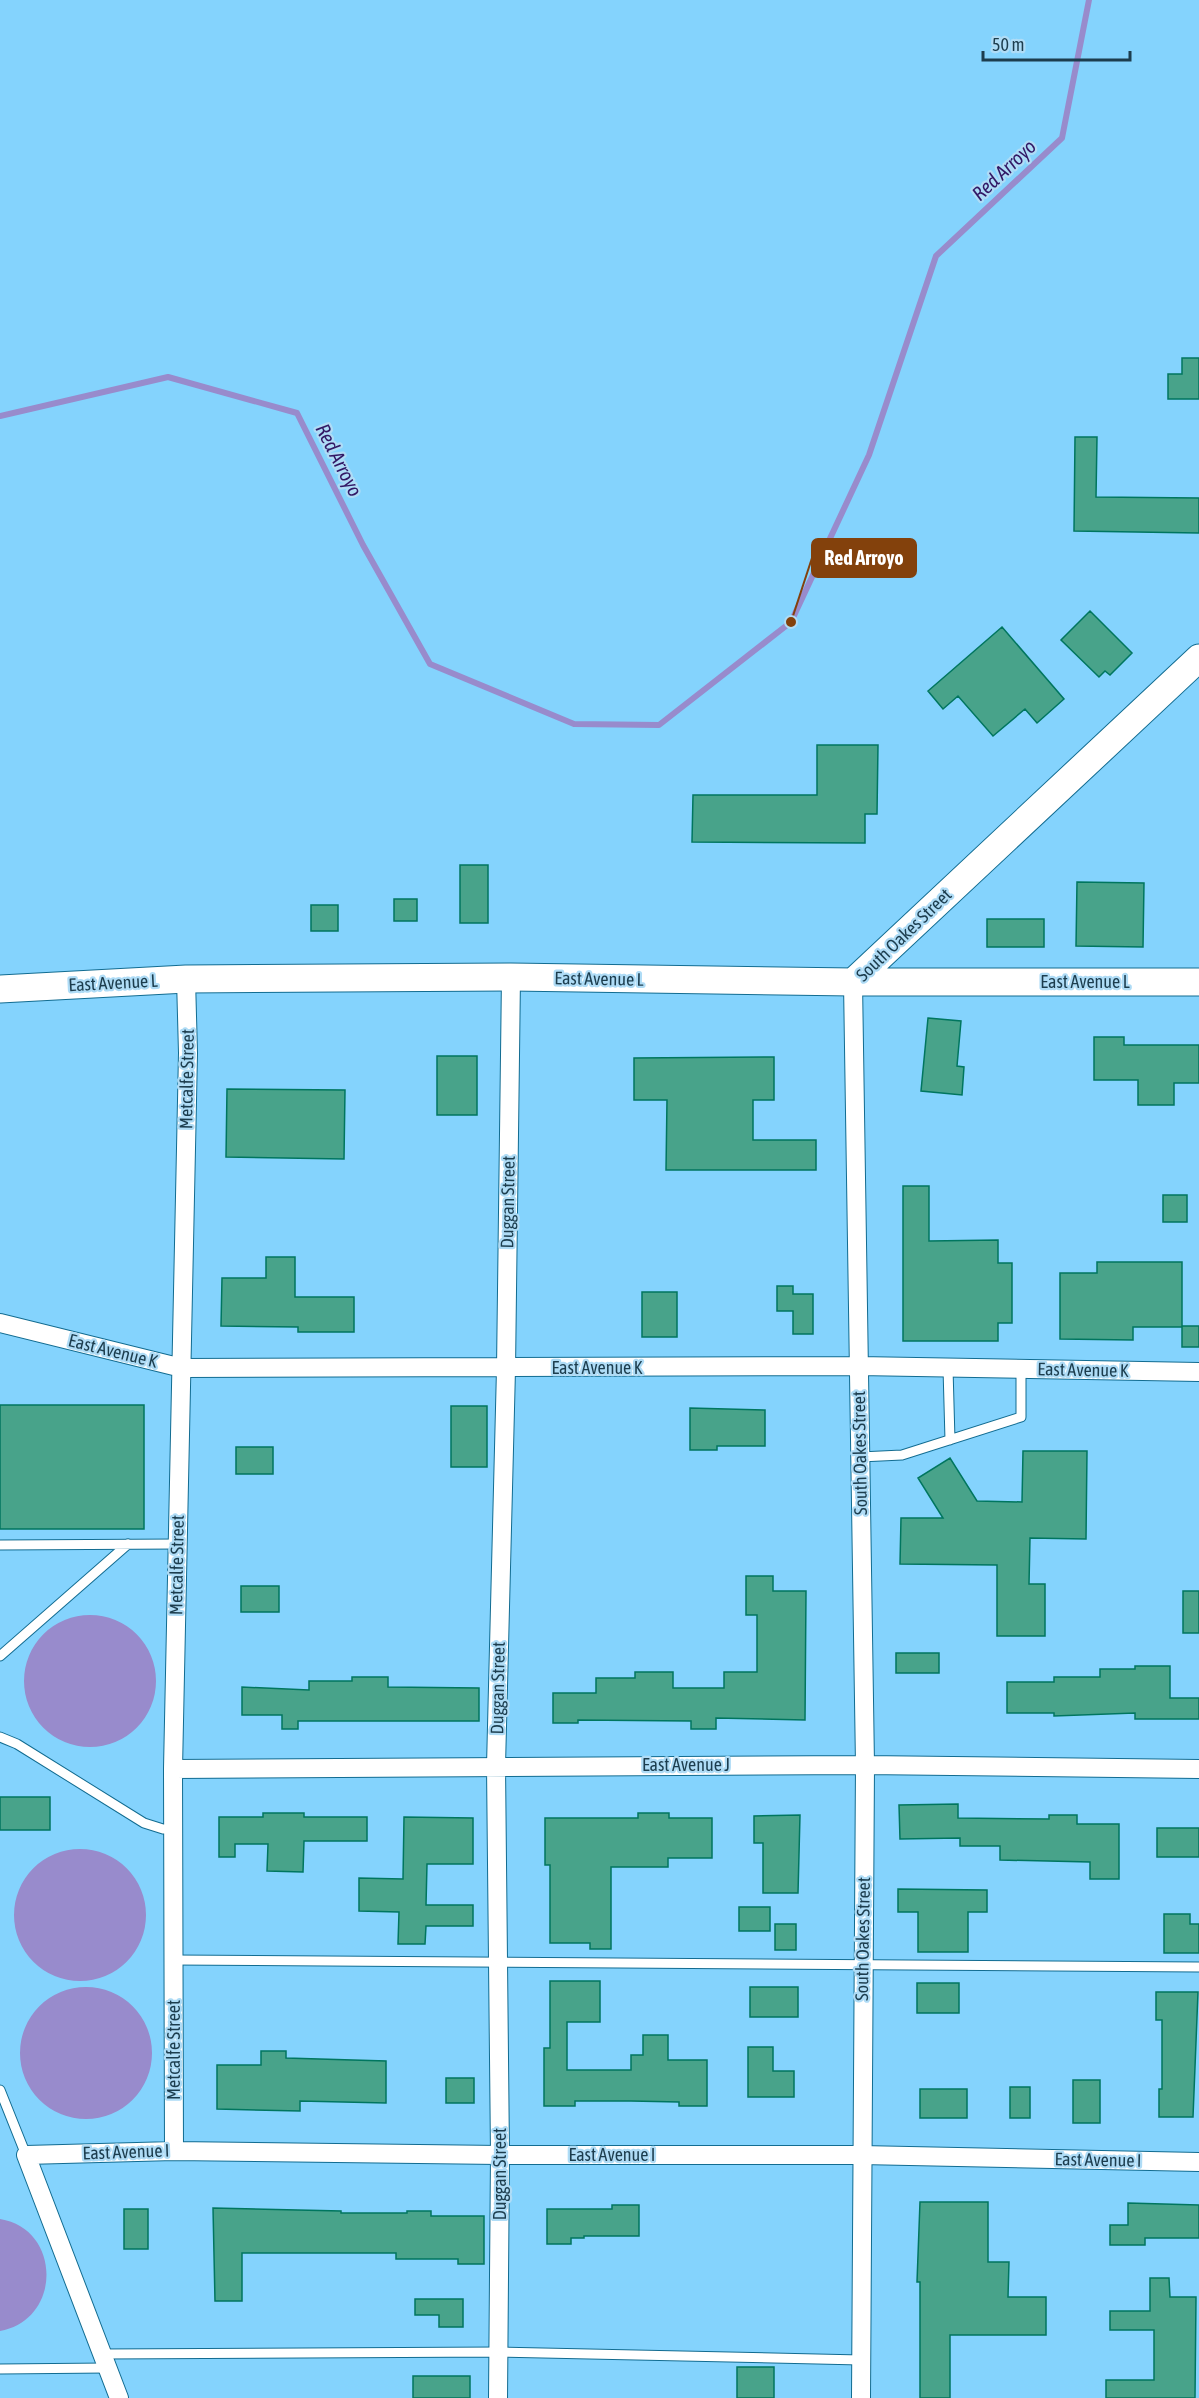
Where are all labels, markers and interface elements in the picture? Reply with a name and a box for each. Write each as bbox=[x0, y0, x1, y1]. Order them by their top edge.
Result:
scale bar bbox=[983, 24, 1130, 62]
text: 50 m bbox=[992, 34, 1024, 55]
water label: Red Arroyo bbox=[967, 134, 1040, 205]
water label: Red Arroyo bbox=[311, 420, 368, 500]
callout: Red Arroyo bbox=[812, 539, 916, 577]
text: Red Arroyo bbox=[824, 546, 904, 569]
street label: South Oakes Street bbox=[852, 884, 956, 985]
street label: East Avenue L bbox=[554, 967, 644, 990]
street label: East Avenue L bbox=[68, 970, 158, 995]
street label: East Avenue L bbox=[1040, 971, 1130, 992]
street label: Metcalfe Street bbox=[175, 1029, 198, 1129]
street label: Duggan Street bbox=[496, 1156, 519, 1248]
street label: East Avenue K bbox=[66, 1329, 160, 1372]
street label: East Avenue K bbox=[551, 1357, 643, 1378]
street label: East Avenue K bbox=[1037, 1358, 1129, 1381]
street label: South Oakes Street bbox=[848, 1391, 871, 1515]
street label: Metcalfe Street bbox=[165, 1515, 188, 1615]
street label: Duggan Street bbox=[486, 1642, 509, 1734]
street label: East Avenue J bbox=[642, 1754, 730, 1775]
street label: South Oakes Street bbox=[851, 1877, 874, 2001]
street label: Metcalfe Street bbox=[163, 2000, 184, 2100]
street label: Duggan Street bbox=[489, 2128, 510, 2220]
street label: East Avenue I bbox=[82, 2139, 170, 2164]
street label: East Avenue I bbox=[569, 2144, 655, 2165]
street label: East Avenue I bbox=[1054, 2148, 1142, 2171]

